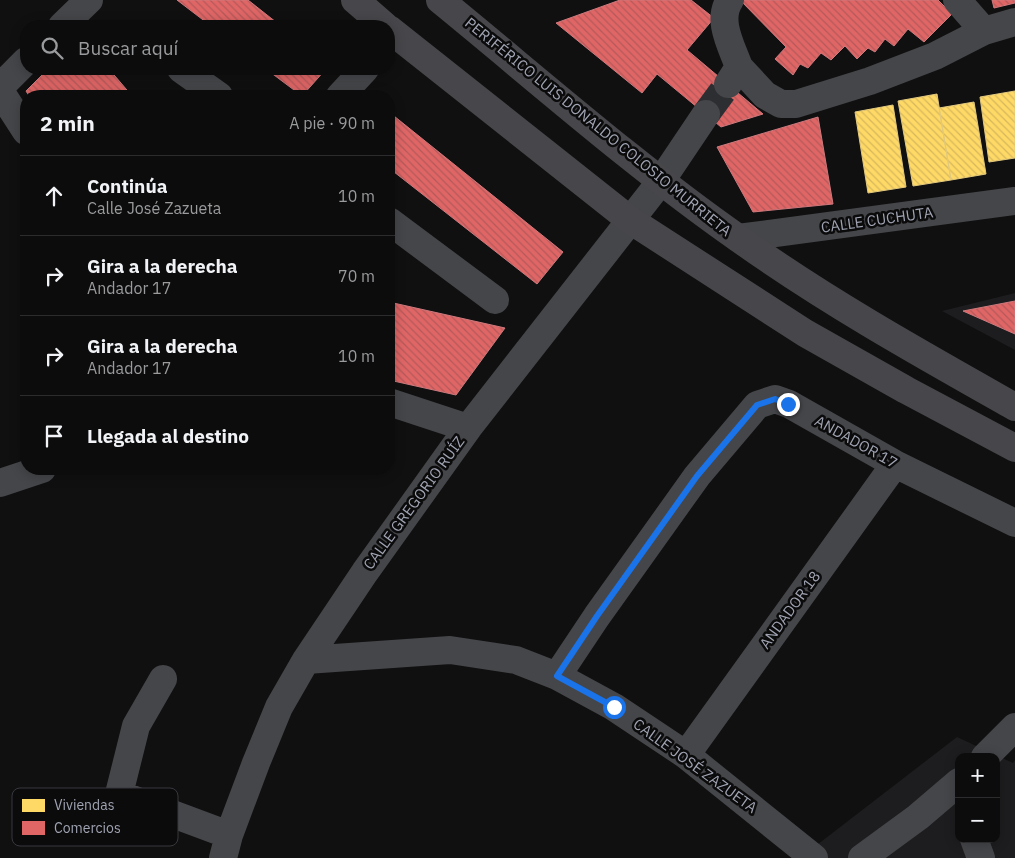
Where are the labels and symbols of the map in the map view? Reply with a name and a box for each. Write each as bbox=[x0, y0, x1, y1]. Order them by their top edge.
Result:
street label: PERIFÉRICO LUIS DONALDO COLOSIO MURRIETA bbox=[461, 13, 736, 240]
street label: CALLE CUCHUTA bbox=[820, 202, 935, 237]
route end bbox=[777, 393, 800, 416]
street label: ANDADOR 17 bbox=[812, 411, 901, 472]
street label: CALLE GREGORIO RUÍZ bbox=[359, 432, 469, 573]
street label: ANDADOR 18 bbox=[755, 567, 824, 652]
route start bbox=[603, 696, 626, 719]
street label: CALLE JOSÉ ZAZUETA bbox=[630, 714, 761, 817]
legend bbox=[12, 788, 178, 846]
text: Viviendas bbox=[54, 796, 115, 814]
text: Comercios bbox=[54, 819, 121, 837]

